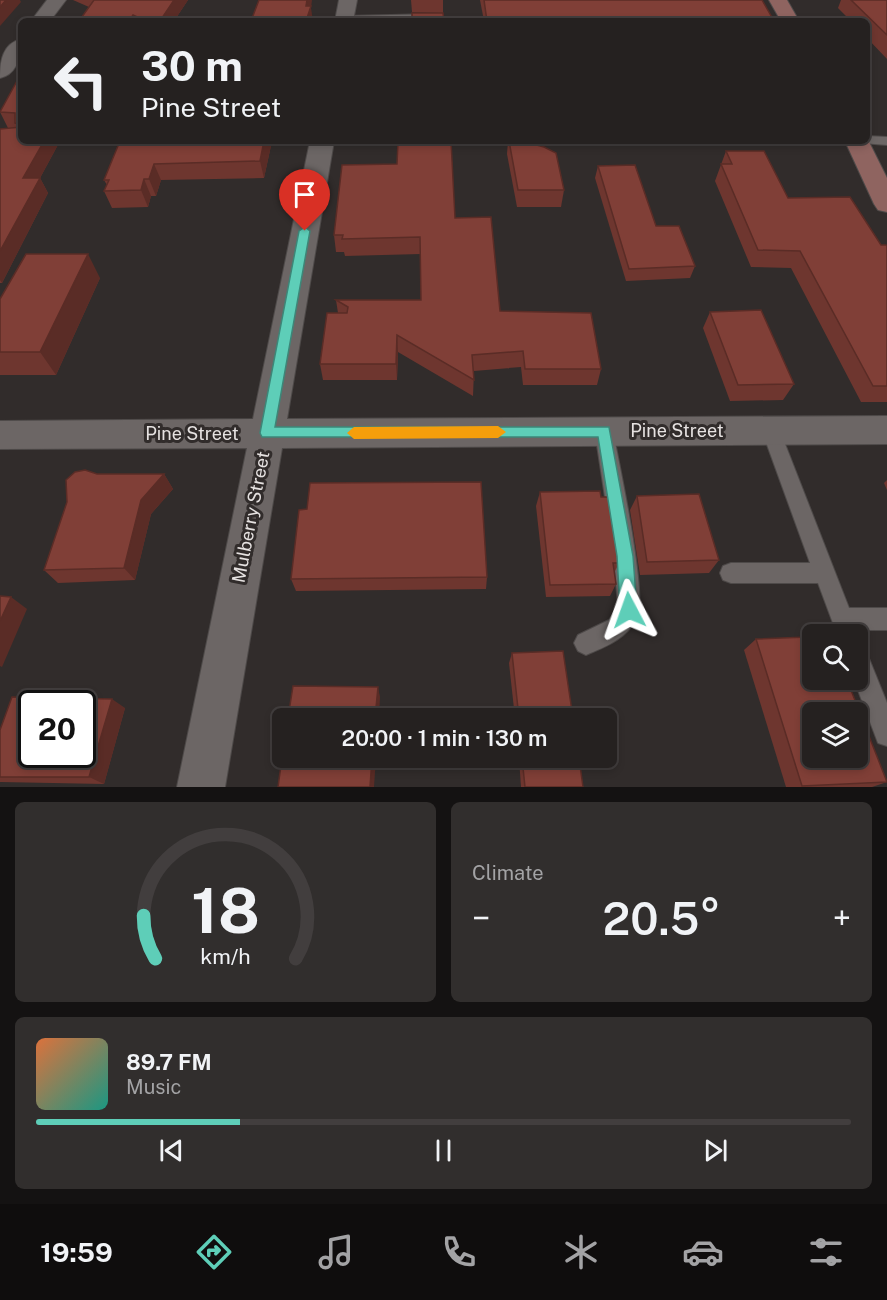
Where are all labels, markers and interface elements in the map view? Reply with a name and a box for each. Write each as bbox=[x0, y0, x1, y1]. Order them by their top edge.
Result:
text: 30 m bbox=[141, 41, 243, 90]
icon: left bbox=[42, 42, 120, 120]
text: Pine Street bbox=[141, 91, 281, 123]
pin bbox=[279, 169, 330, 231]
icon: arrive bbox=[288, 178, 321, 211]
street label: Pine Street bbox=[630, 420, 724, 441]
street label: Pine Street bbox=[145, 423, 239, 444]
street label: Mulberry Street bbox=[227, 449, 274, 585]
position arrow bbox=[597, 578, 661, 642]
map controls bbox=[802, 624, 868, 768]
button: search bbox=[802, 624, 868, 690]
speed limit sign: 20 bbox=[18, 690, 96, 768]
button: layers bbox=[802, 702, 868, 768]
text: 20:00 · 1 min · 130 m bbox=[342, 725, 547, 751]
text: Climate bbox=[472, 861, 544, 885]
text: 18 bbox=[191, 874, 260, 947]
text: 20.5° bbox=[602, 892, 721, 945]
text: − bbox=[472, 899, 490, 937]
text: + bbox=[833, 899, 851, 937]
text: km/h bbox=[200, 944, 251, 969]
text: 89.7 FM bbox=[126, 1049, 212, 1075]
text: Music bbox=[126, 1075, 181, 1099]
icon: previous bbox=[155, 1134, 188, 1167]
icon: pause bbox=[427, 1134, 460, 1167]
icon: next bbox=[699, 1134, 732, 1167]
icon: directions bbox=[193, 1231, 235, 1273]
icon: music bbox=[315, 1231, 357, 1273]
icon: phone bbox=[438, 1231, 480, 1273]
icon: climate bbox=[560, 1231, 602, 1273]
icon: car bbox=[682, 1231, 724, 1273]
icon: filters bbox=[805, 1231, 847, 1273]
text: 19:59 bbox=[40, 1236, 113, 1268]

